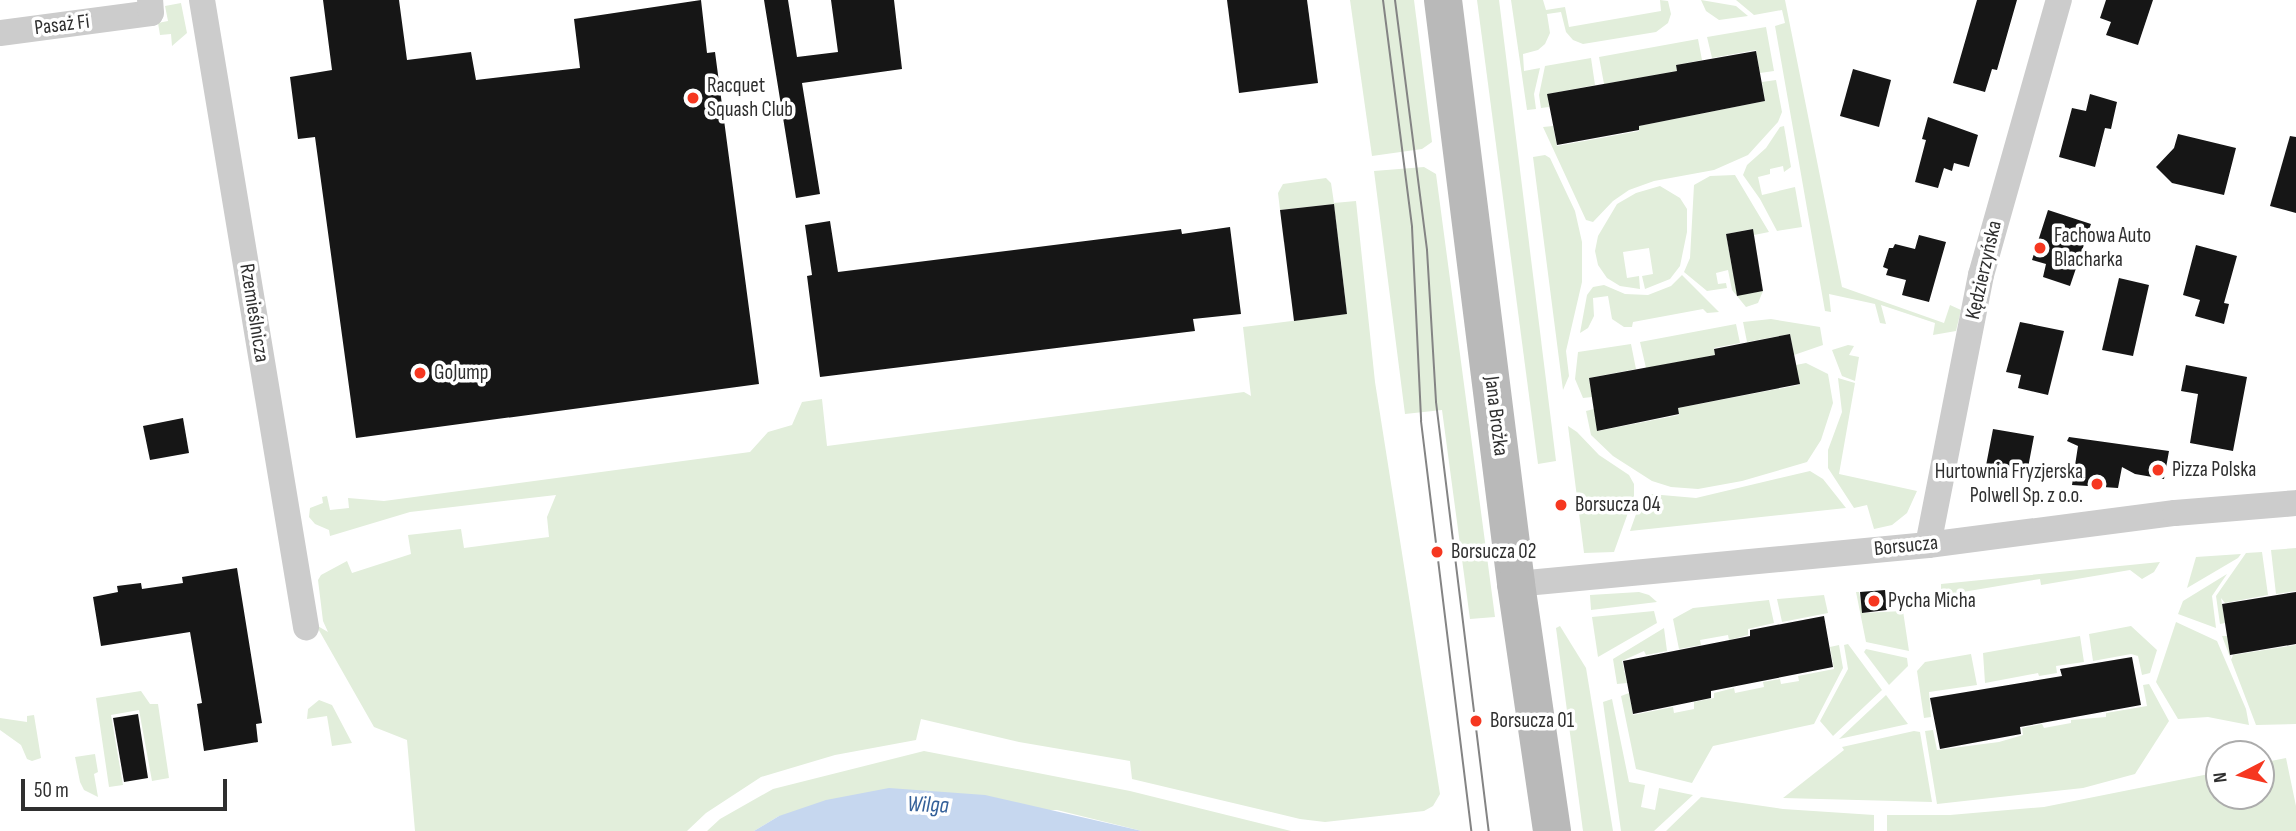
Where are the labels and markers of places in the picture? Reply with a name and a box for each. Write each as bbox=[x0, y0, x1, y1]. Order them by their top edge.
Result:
place label: Racquet Squash Club bbox=[707, 73, 793, 123]
marker: Racquet Squash Club bbox=[685, 90, 701, 106]
place label: Fachowa Auto Blacharka bbox=[2054, 223, 2151, 273]
marker: Fachowa Auto Blacharka bbox=[2032, 240, 2048, 256]
place label: GoJump bbox=[434, 360, 488, 386]
marker: GoJump bbox=[412, 365, 428, 381]
place label: Pizza Polska bbox=[2172, 457, 2256, 483]
place label: Hurtownia Fryzjerska Polwell Sp. z o.o. bbox=[1935, 459, 2083, 509]
marker: Pizza Polska bbox=[2150, 462, 2166, 478]
marker: Hurtownia Fryzjerska Polwell Sp. z o.o. bbox=[2089, 476, 2105, 492]
place label: Borsucza 04 bbox=[1575, 492, 1660, 518]
marker: Borsucza 04 bbox=[1553, 497, 1569, 513]
place label: Borsucza 02 bbox=[1451, 539, 1536, 565]
marker: Borsucza 02 bbox=[1429, 544, 1445, 560]
place label: Pycha Micha bbox=[1888, 588, 1976, 614]
marker: Pycha Micha bbox=[1866, 593, 1882, 609]
place label: Borsucza 01 bbox=[1490, 708, 1574, 734]
marker: Borsucza 01 bbox=[1468, 713, 1484, 729]

